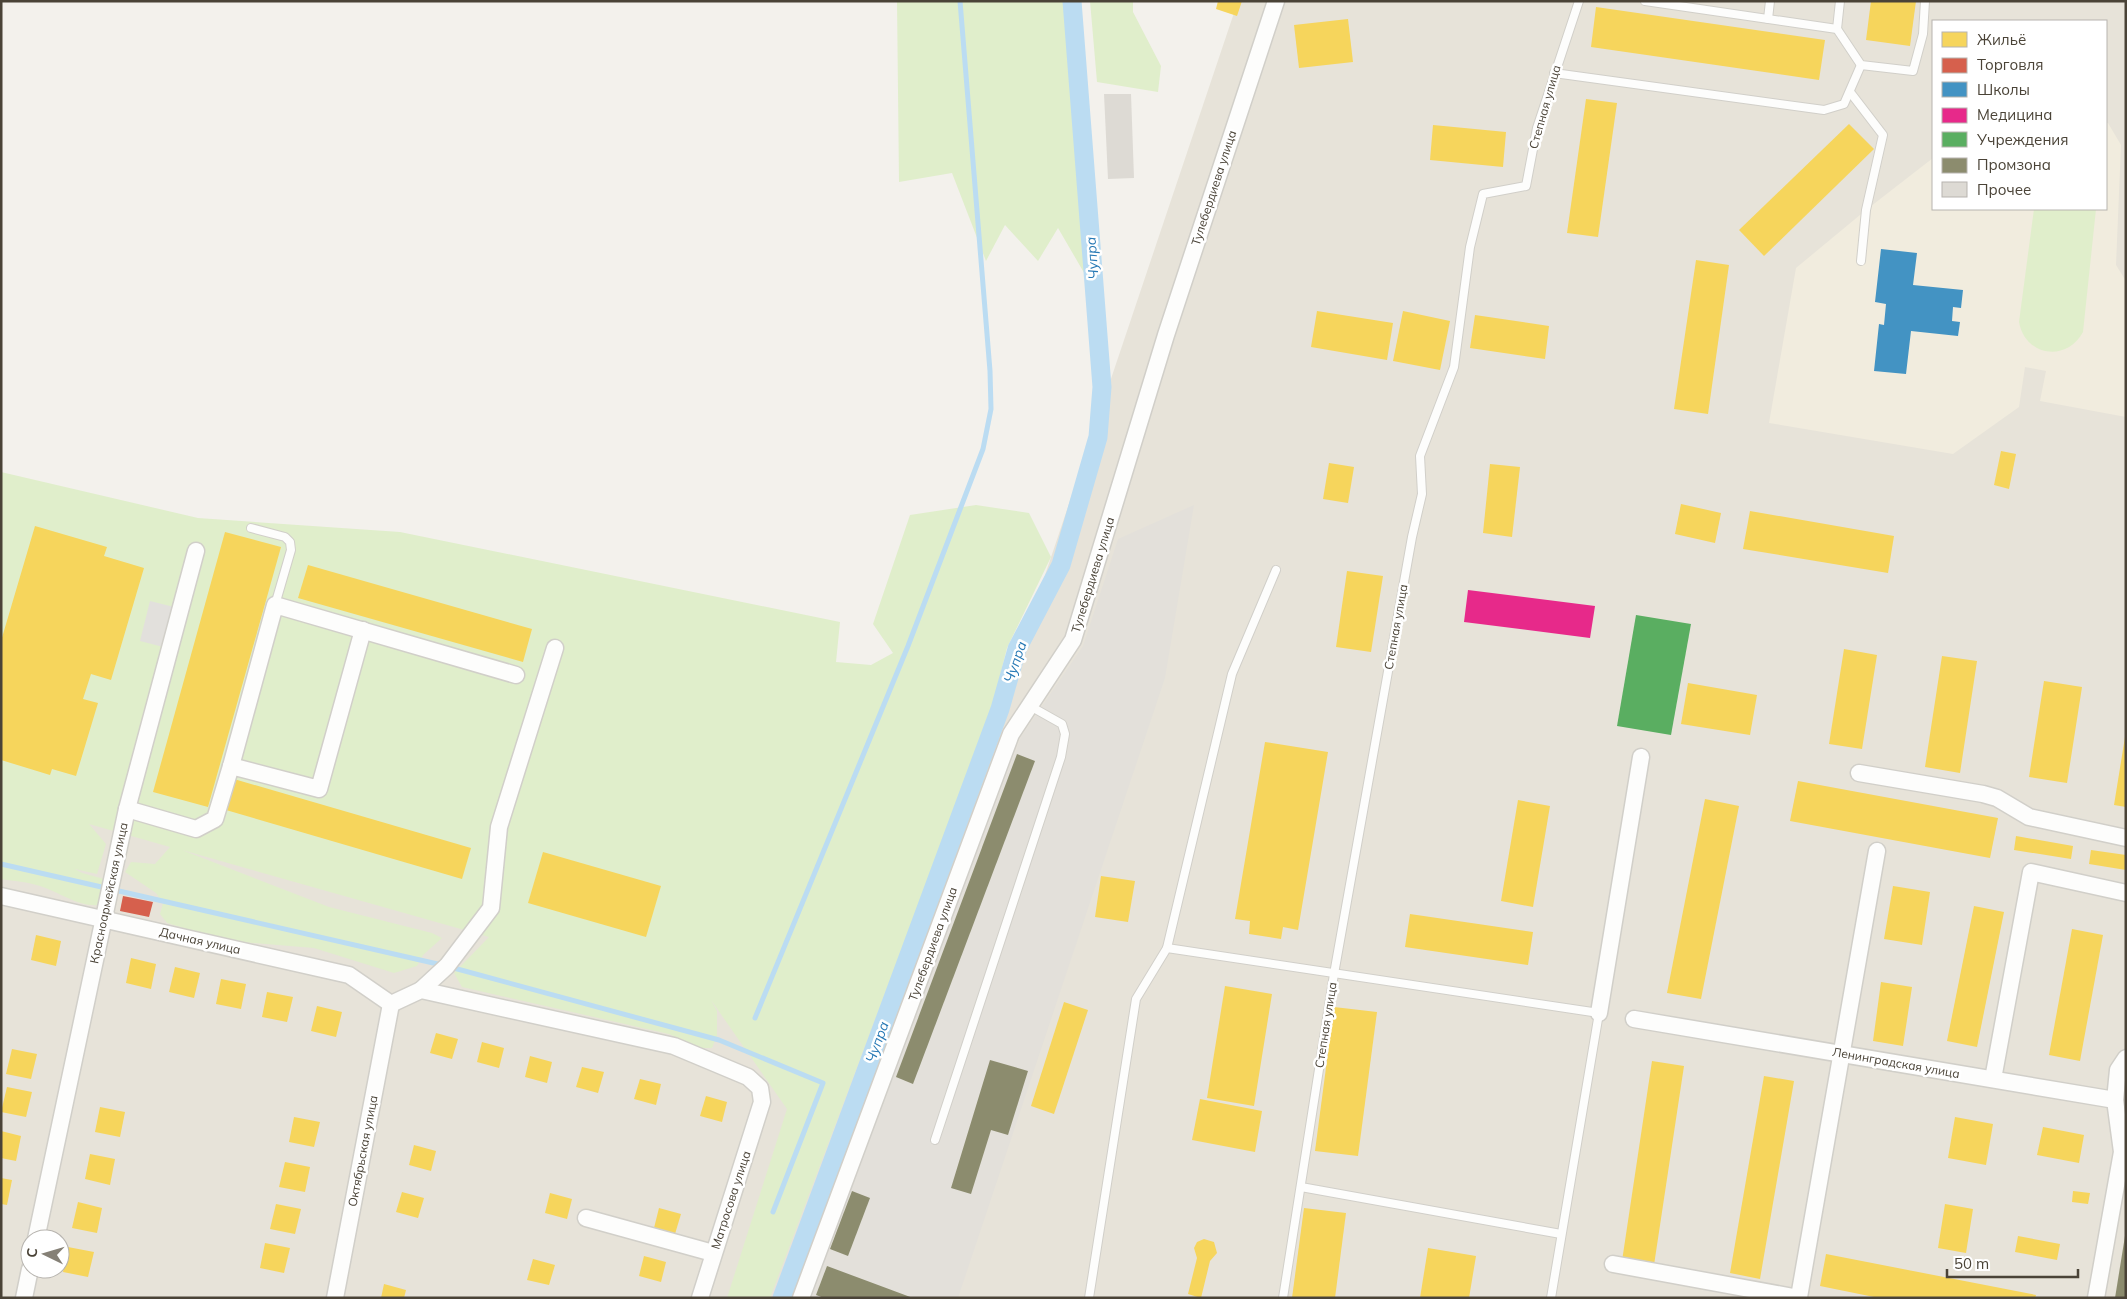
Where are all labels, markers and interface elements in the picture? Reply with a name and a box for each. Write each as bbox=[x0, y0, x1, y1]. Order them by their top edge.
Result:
legend bbox=[1932, 20, 2107, 210]
text: Жильё bbox=[1977, 30, 2026, 49]
text: Торговля bbox=[1977, 55, 2044, 74]
street label: Степная улица bbox=[1525, 63, 1564, 151]
text: Школы bbox=[1977, 80, 2030, 99]
text: Медицина bbox=[1977, 105, 2052, 124]
street label: Тулебердиева улица bbox=[1188, 128, 1239, 247]
text: Учреждения bbox=[1976, 130, 2069, 149]
text: Промзона bbox=[1977, 155, 2051, 174]
text: Прочее bbox=[1977, 180, 2031, 199]
water label: Чупра bbox=[1082, 236, 1102, 280]
street label: Тулебердиева улица bbox=[1068, 515, 1117, 635]
street label: Степная улица bbox=[1381, 583, 1410, 671]
water label: Чупра bbox=[1000, 638, 1031, 685]
street label: Красноармейская улица bbox=[86, 821, 131, 965]
street label: Тулебердиева улица bbox=[905, 885, 960, 1003]
street label: Дачная улица bbox=[158, 924, 242, 957]
street label: Степная улица bbox=[1311, 981, 1340, 1069]
water label: Чупра bbox=[861, 1018, 893, 1065]
street label: Ленинградская улица bbox=[1831, 1044, 1961, 1081]
street label: Октябрьская улица bbox=[344, 1094, 381, 1208]
street label: Матросова улица bbox=[708, 1149, 753, 1251]
north arrow bbox=[20, 1229, 70, 1279]
scale bar bbox=[1947, 1246, 2078, 1278]
text: С bbox=[23, 1247, 41, 1258]
text: 50 m bbox=[1954, 1254, 1989, 1273]

